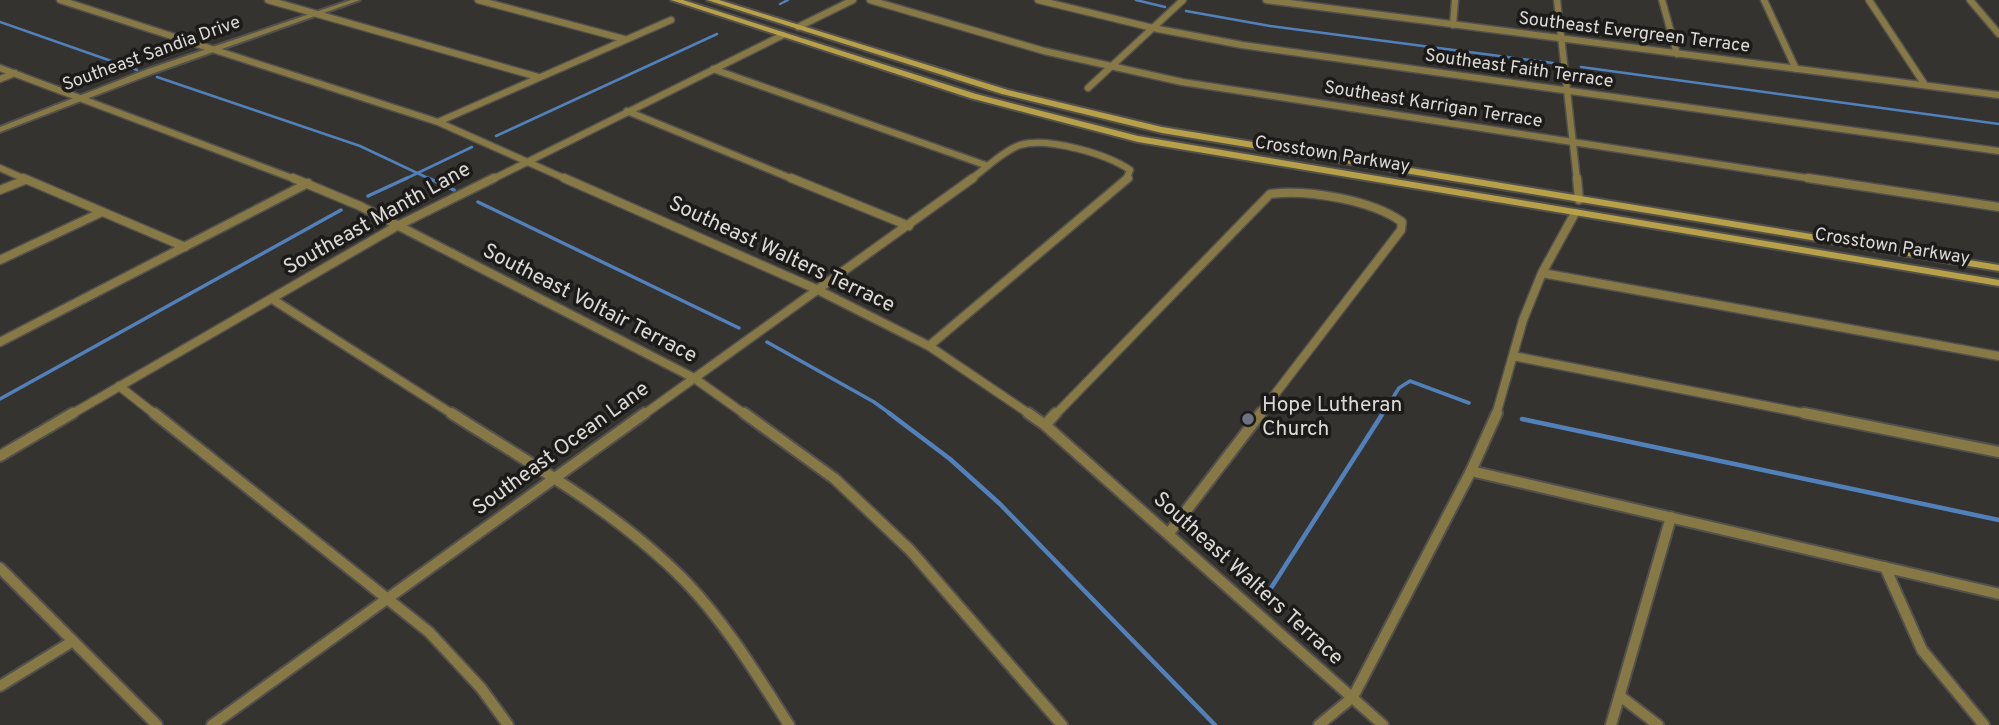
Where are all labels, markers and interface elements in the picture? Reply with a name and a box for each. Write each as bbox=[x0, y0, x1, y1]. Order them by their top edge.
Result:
street label: Southeast Evergreen Terrace bbox=[1517, 9, 1751, 59]
street label: Southeast Sandia Drive bbox=[60, 13, 244, 97]
street label: Southeast Faith Terrace bbox=[1423, 46, 1615, 94]
street label: Southeast Karrigan Terrace bbox=[1322, 78, 1544, 134]
street label: Crosstown Parkway bbox=[1253, 133, 1411, 179]
street label: Southeast Manth Lane bbox=[280, 158, 476, 282]
street label: Southeast Walters Terrace bbox=[664, 192, 898, 320]
street label: Crosstown Parkway bbox=[1813, 225, 1971, 271]
street label: Southeast Voltair Terrace bbox=[478, 240, 700, 370]
street label: Southeast Ocean Lane bbox=[469, 378, 655, 522]
place label: Hope Lutheran Church bbox=[1262, 394, 1402, 444]
marker: Hope Lutheran Church bbox=[1240, 411, 1256, 427]
street label: Southeast Walters Terrace bbox=[1147, 488, 1347, 672]

